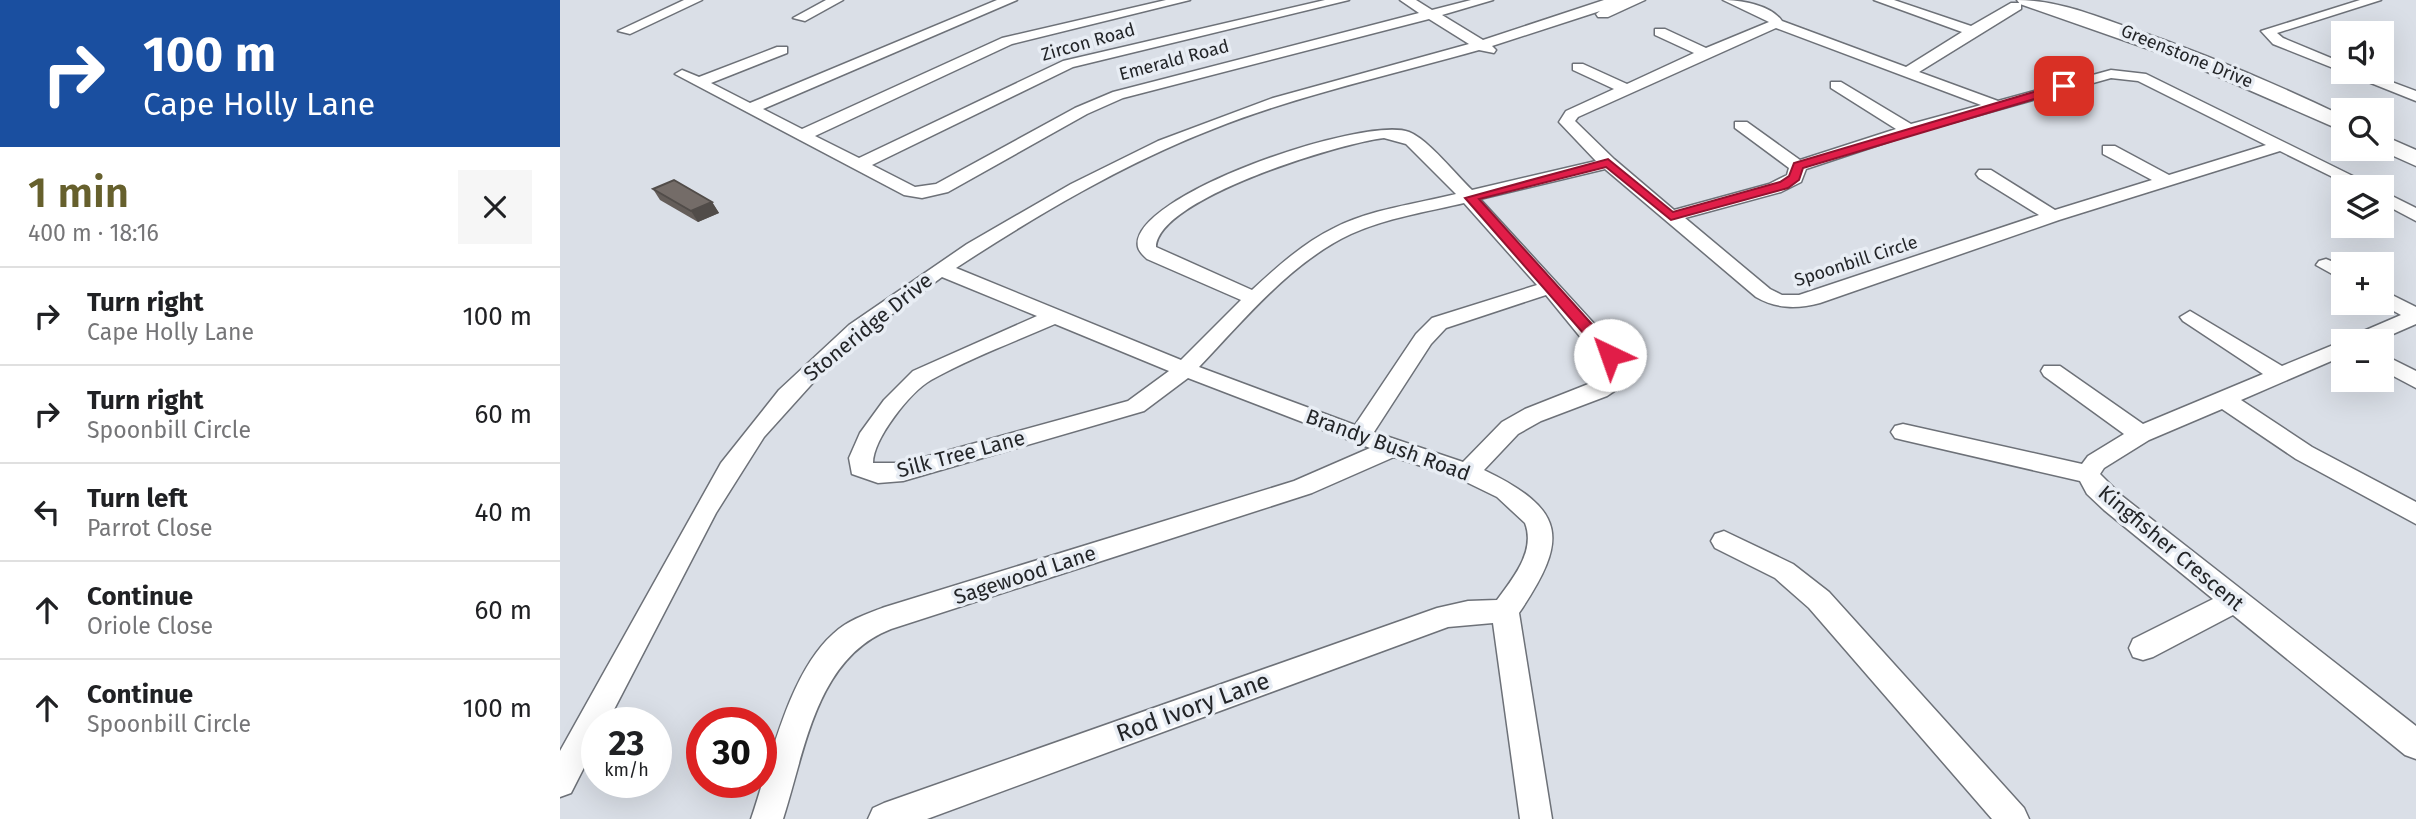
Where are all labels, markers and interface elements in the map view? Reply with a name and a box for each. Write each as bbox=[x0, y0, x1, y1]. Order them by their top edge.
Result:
street label: Zircon Road bbox=[1039, 18, 1137, 66]
street label: Greenstone Drive bbox=[2118, 19, 2256, 93]
map controls bbox=[2331, 21, 2394, 392]
button: sound bbox=[2331, 21, 2394, 84]
text: 100 m bbox=[143, 25, 276, 84]
icon: right bbox=[28, 28, 119, 119]
street label: Emerald Road bbox=[1117, 35, 1231, 85]
pin bbox=[2034, 56, 2094, 116]
icon: arrive bbox=[2045, 67, 2083, 105]
text: Cape Holly Lane bbox=[143, 85, 375, 123]
button: search bbox=[2331, 98, 2394, 161]
text: 1 min bbox=[28, 168, 129, 218]
button: close bbox=[458, 170, 532, 244]
button: layers bbox=[2331, 175, 2394, 238]
text: 400 m · 18:16 bbox=[28, 219, 159, 247]
street label: Spoonbill Circle bbox=[1792, 231, 1920, 291]
button: + bbox=[2331, 252, 2394, 315]
street label: Stoneridge Drive bbox=[798, 267, 938, 387]
text: Turn right bbox=[87, 287, 204, 318]
icon: right bbox=[28, 297, 66, 335]
text: 100 m bbox=[463, 301, 532, 332]
text: Cape Holly Lane bbox=[87, 318, 254, 346]
position arrow bbox=[1573, 318, 1647, 392]
button: − bbox=[2331, 329, 2394, 392]
text: Turn right bbox=[87, 385, 204, 416]
icon: right bbox=[28, 395, 66, 433]
text: 60 m bbox=[474, 399, 532, 430]
street label: Brandy Bush Road bbox=[1302, 403, 1474, 487]
text: Spoonbill Circle bbox=[87, 416, 251, 444]
street label: Silk Tree Lane bbox=[894, 424, 1028, 484]
street label: Kingfisher Crescent bbox=[2093, 480, 2249, 617]
text: Turn left bbox=[87, 483, 188, 514]
icon: left bbox=[28, 493, 66, 531]
text: 40 m bbox=[474, 497, 532, 528]
text: Parrot Close bbox=[87, 514, 213, 542]
street label: Sagewood Lane bbox=[951, 540, 1099, 610]
text: Continue bbox=[87, 581, 193, 612]
icon: ahead bbox=[28, 591, 66, 629]
text: 60 m bbox=[474, 595, 532, 626]
text: Oriole Close bbox=[87, 612, 213, 640]
street label: Rod Ivory Lane bbox=[1113, 666, 1273, 748]
text: Continue bbox=[87, 679, 193, 710]
icon: ahead bbox=[28, 689, 66, 727]
text: 100 m bbox=[463, 693, 532, 724]
speed limit sign: 30 bbox=[686, 707, 777, 798]
text: Spoonbill Circle bbox=[87, 710, 251, 738]
text: 23 bbox=[608, 722, 645, 764]
text: km/h bbox=[604, 759, 649, 781]

